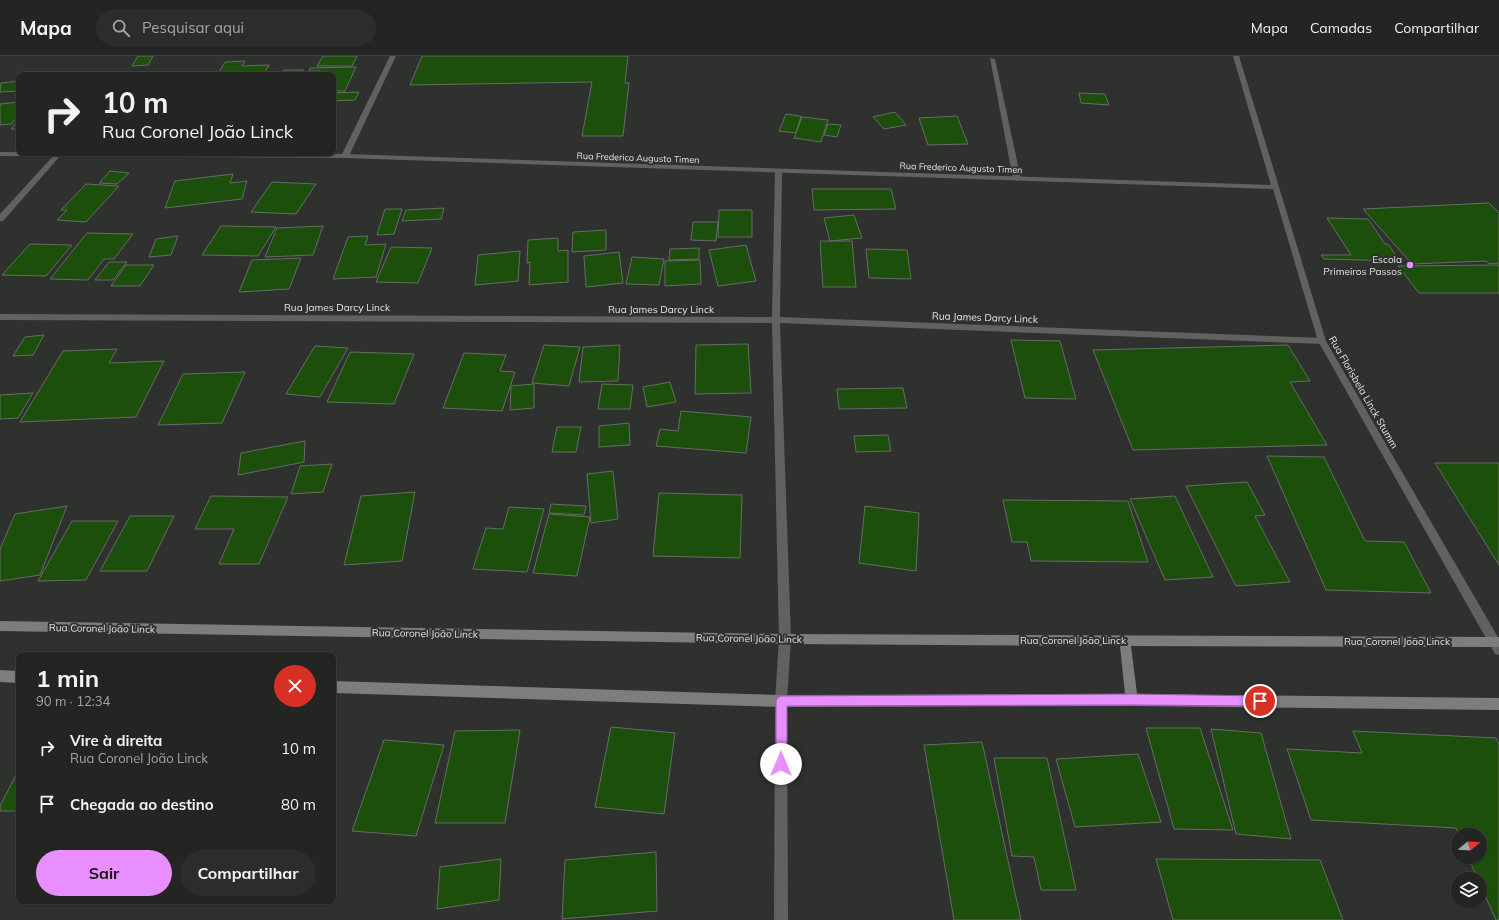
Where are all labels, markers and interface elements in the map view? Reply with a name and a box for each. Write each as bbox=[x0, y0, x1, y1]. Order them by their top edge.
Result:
search box bbox=[96, 10, 376, 46]
text: Mapa bbox=[20, 16, 72, 40]
icon: search bbox=[110, 17, 132, 39]
text: Pesquisar aqui bbox=[142, 18, 244, 37]
text: Mapa bbox=[1251, 19, 1288, 37]
text: Camadas bbox=[1310, 19, 1372, 37]
text: Compartilhar bbox=[1394, 19, 1479, 37]
text: 10 m bbox=[102, 85, 168, 120]
icon: right bbox=[36, 88, 88, 140]
text: Rua Coronel João Linck bbox=[102, 120, 293, 143]
street label: Rua Frederico Augusto Timen bbox=[576, 150, 700, 165]
street label: Rua Frederico Augusto Timen bbox=[899, 160, 1023, 175]
place label: Escola Primeiros Passos bbox=[1323, 253, 1402, 278]
marker: Escola Primeiros Passos bbox=[1405, 260, 1415, 270]
street label: Rua James Darcy Linck bbox=[284, 301, 391, 314]
street label: Rua James Darcy Linck bbox=[608, 303, 715, 316]
street label: Rua James Darcy Linck bbox=[932, 309, 1039, 326]
street label: Rua Florisbela Linck Stumm bbox=[1326, 334, 1401, 451]
street label: Rua Coronel João Linck bbox=[49, 621, 156, 636]
street label: Rua Coronel João Linck bbox=[372, 626, 479, 641]
street label: Rua Coronel João Linck bbox=[696, 631, 803, 646]
street label: Rua Coronel João Linck bbox=[1020, 634, 1127, 647]
street label: Rua Coronel João Linck bbox=[1344, 635, 1451, 648]
text: 1 min bbox=[36, 663, 99, 693]
button: close bbox=[274, 665, 316, 707]
pin bbox=[1243, 684, 1277, 718]
icon: arrive bbox=[1249, 690, 1271, 712]
text: 90 m · 12:34 bbox=[36, 693, 110, 709]
text: Vire à direita bbox=[70, 731, 162, 750]
icon: right bbox=[36, 737, 58, 759]
text: 10 m bbox=[281, 739, 316, 758]
position arrow bbox=[760, 743, 802, 785]
text: Rua Coronel João Linck bbox=[70, 750, 208, 766]
icon: arrive bbox=[36, 793, 58, 815]
text: Chegada ao destino bbox=[70, 795, 214, 814]
text: 80 m bbox=[281, 795, 316, 814]
north arrow bbox=[1451, 828, 1487, 864]
map controls bbox=[1451, 828, 1487, 908]
button: Sair bbox=[36, 850, 172, 896]
button: Compartilhar bbox=[180, 850, 316, 896]
button: layers bbox=[1451, 872, 1487, 908]

